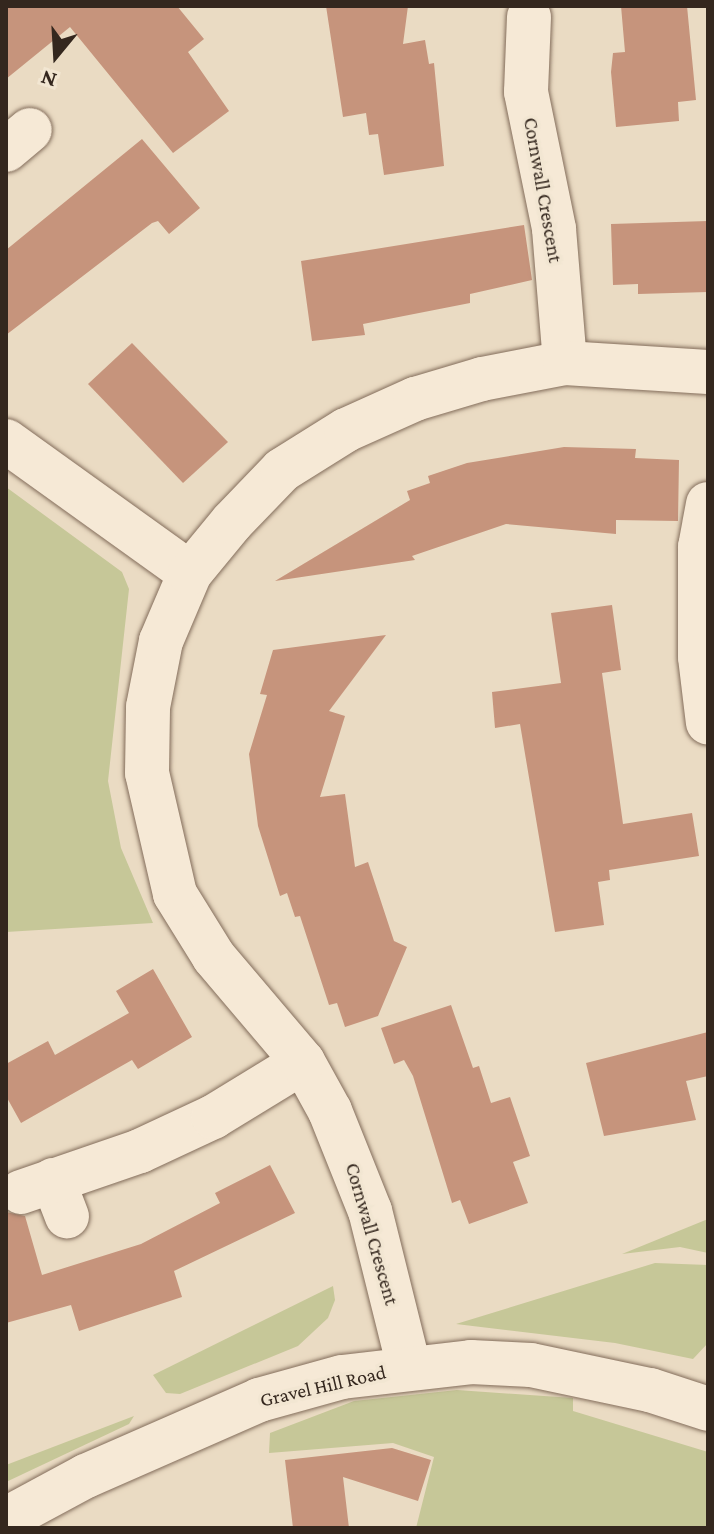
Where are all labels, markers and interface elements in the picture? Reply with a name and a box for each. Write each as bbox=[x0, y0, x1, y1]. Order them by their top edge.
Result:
north arrow bbox=[16, 16, 96, 96]
text: N bbox=[37, 65, 59, 94]
street label: Cornwall Crescent bbox=[518, 116, 568, 264]
street label: Cornwall Crescent bbox=[340, 1160, 404, 1308]
street label: Gravel Hill Road bbox=[258, 1360, 388, 1412]

